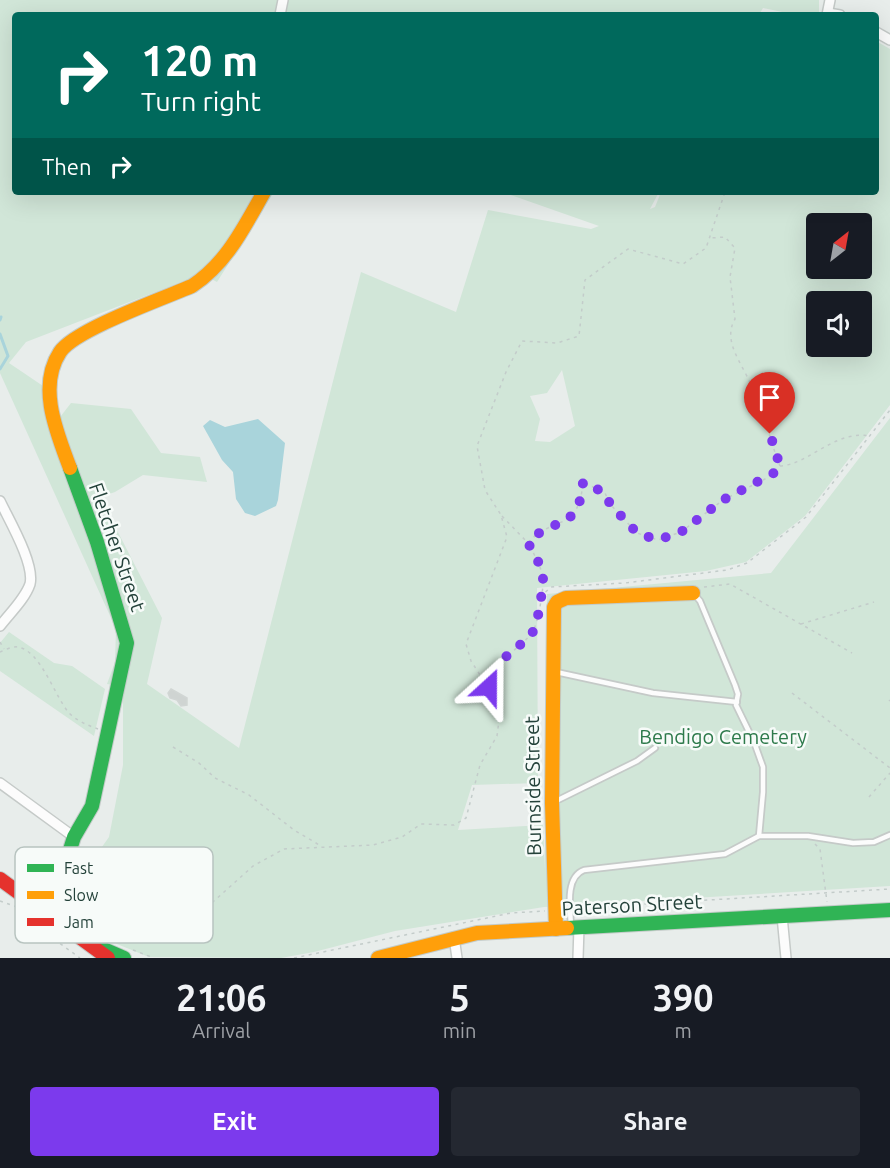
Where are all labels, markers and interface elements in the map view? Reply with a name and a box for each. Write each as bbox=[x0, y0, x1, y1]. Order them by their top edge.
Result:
icon: right bbox=[42, 36, 120, 114]
text: 120 m bbox=[141, 37, 258, 84]
text: Turn right bbox=[141, 86, 261, 116]
icon: right bbox=[104, 150, 137, 183]
text: Then bbox=[42, 154, 92, 179]
north arrow bbox=[806, 213, 872, 279]
map controls bbox=[806, 213, 872, 357]
button: sound bbox=[806, 291, 872, 357]
pin bbox=[744, 372, 795, 434]
icon: arrive bbox=[753, 381, 786, 414]
street label: Fletcher Street bbox=[85, 480, 150, 614]
position arrow bbox=[457, 655, 521, 719]
street label: Burnside Street bbox=[520, 716, 545, 856]
park label: Bendigo Cemetery bbox=[639, 725, 807, 748]
legend bbox=[15, 847, 213, 943]
text: Fast bbox=[64, 859, 94, 877]
text: Slow bbox=[64, 886, 99, 904]
street label: Paterson Street bbox=[561, 889, 703, 920]
text: Jam bbox=[64, 913, 94, 931]
text: 21:06 bbox=[176, 977, 266, 1018]
text: 5 bbox=[449, 977, 470, 1018]
text: 390 bbox=[653, 977, 714, 1018]
text: Arrival bbox=[192, 1019, 251, 1042]
text: min bbox=[443, 1019, 476, 1042]
text: m bbox=[675, 1019, 692, 1042]
button: Exit bbox=[30, 1087, 439, 1156]
button: Share bbox=[451, 1087, 860, 1156]

